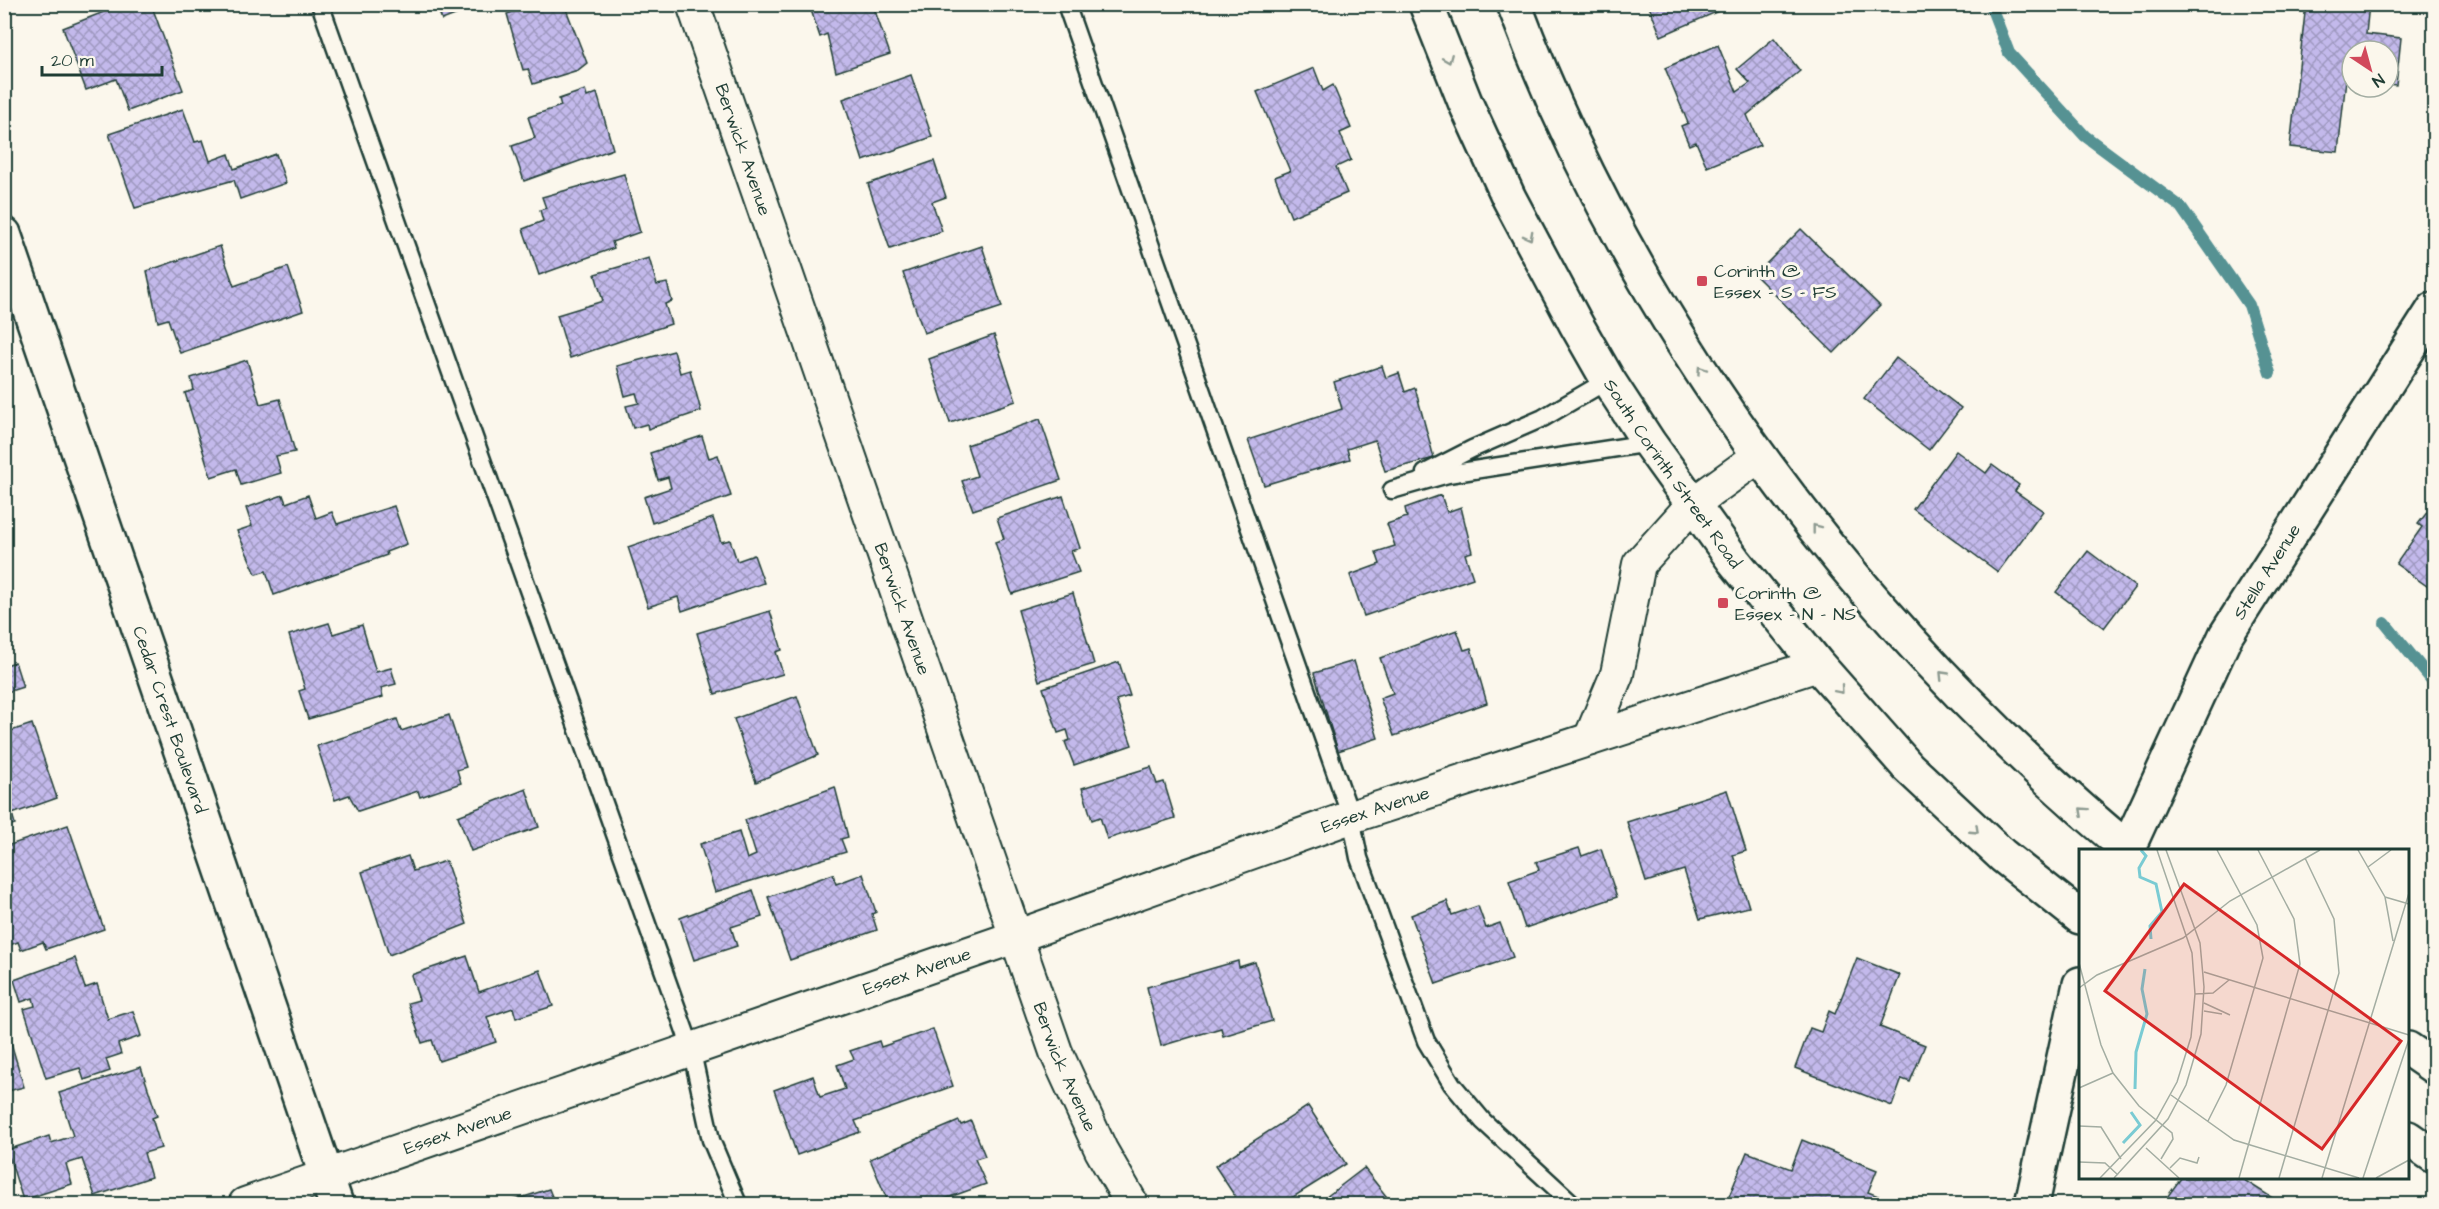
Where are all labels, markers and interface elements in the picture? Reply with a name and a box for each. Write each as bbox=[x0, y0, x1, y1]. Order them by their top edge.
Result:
scale bar bbox=[42, 39, 162, 77]
north arrow bbox=[2340, 39, 2400, 99]
text: 20 m bbox=[51, 48, 94, 73]
one-way arrow bbox=[1441, 53, 1453, 64]
text: N bbox=[2368, 68, 2389, 92]
street label: Berwick Avenue bbox=[709, 80, 778, 219]
one-way arrow bbox=[1522, 230, 1533, 240]
place label: Corinth @ Essex - S - FS bbox=[1714, 259, 1837, 305]
marker: Corinth @ Essex - S - FS bbox=[1695, 274, 1709, 288]
one-way arrow bbox=[1697, 366, 1708, 377]
street label: South Corinth Street Road bbox=[1598, 374, 1748, 574]
street label: Stella Avenue bbox=[2227, 519, 2307, 624]
one-way arrow bbox=[1812, 523, 1823, 534]
street label: Berwick Avenue bbox=[868, 539, 937, 678]
place label: Corinth @ Essex - N - NS bbox=[1735, 581, 1856, 627]
marker: Corinth @ Essex - N - NS bbox=[1716, 596, 1730, 610]
street label: Cedar Crest Boulevard bbox=[126, 622, 214, 816]
one-way arrow bbox=[1939, 671, 1950, 682]
one-way arrow bbox=[1833, 683, 1844, 694]
street label: Essex Avenue bbox=[1317, 780, 1433, 839]
one-way arrow bbox=[2079, 807, 2090, 818]
one-way arrow bbox=[1969, 823, 1979, 834]
inset map bbox=[2079, 849, 2409, 1179]
street label: Essex Avenue bbox=[859, 941, 974, 1001]
street label: Berwick Avenue bbox=[1027, 999, 1103, 1136]
street label: Essex Avenue bbox=[400, 1100, 515, 1161]

